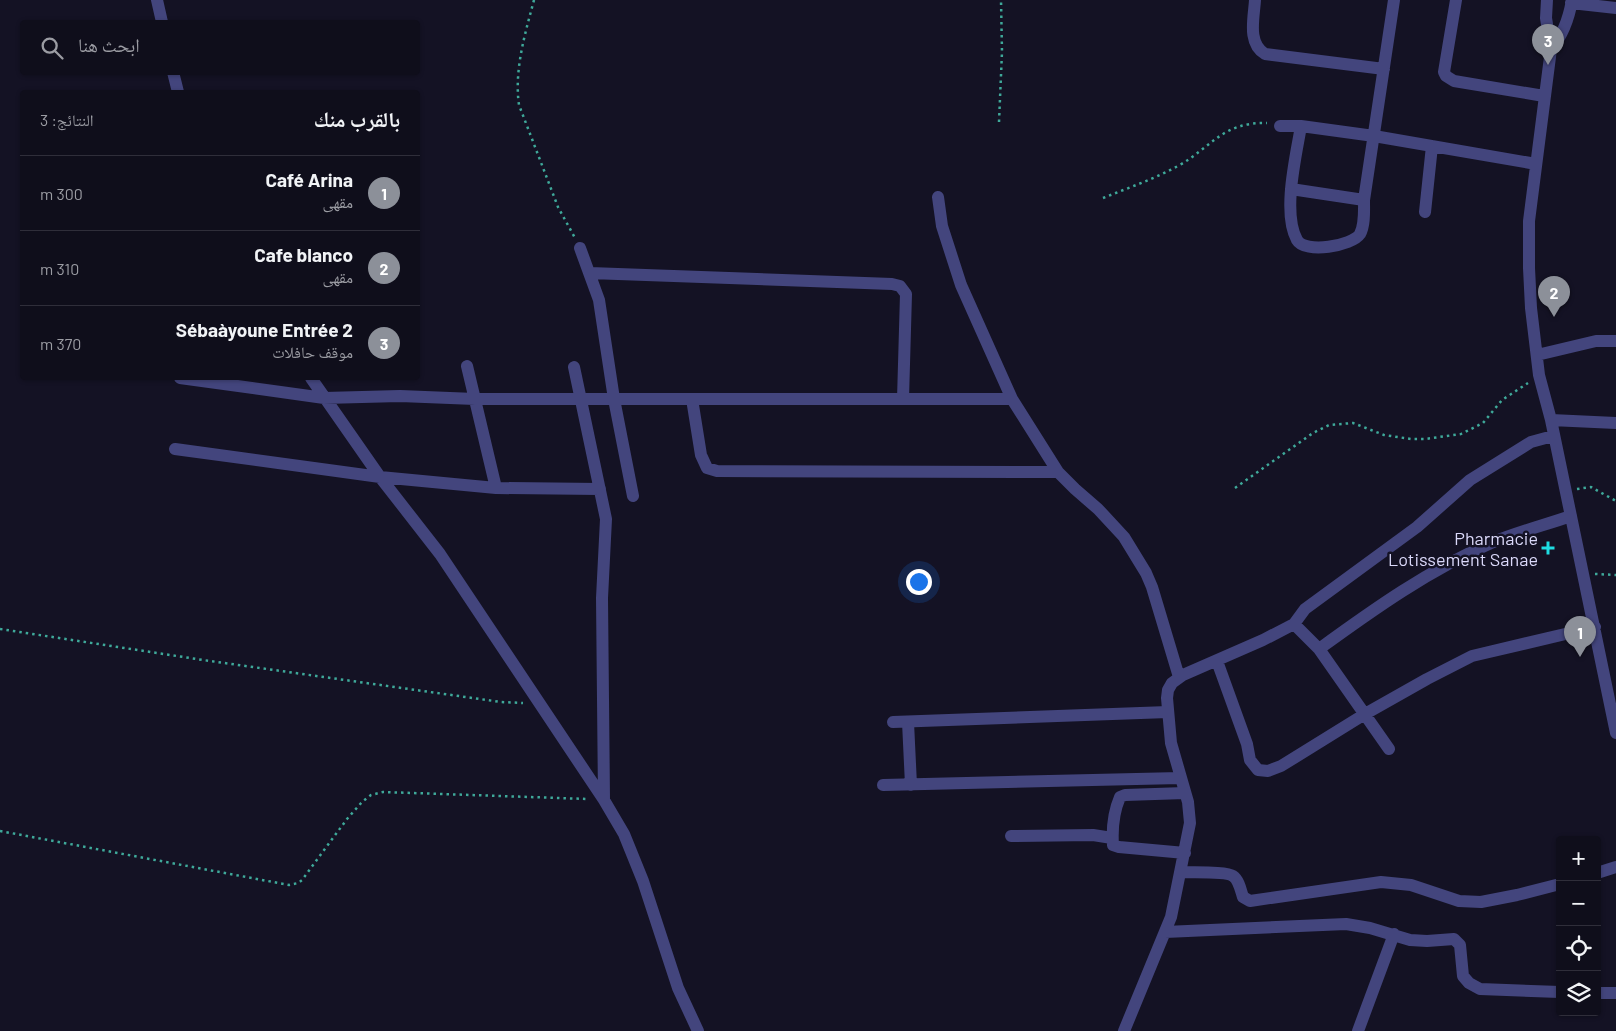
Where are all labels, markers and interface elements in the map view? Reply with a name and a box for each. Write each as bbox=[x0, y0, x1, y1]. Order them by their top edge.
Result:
search box bbox=[20, 20, 420, 75]
pin: 3 bbox=[1532, 24, 1564, 65]
text: ابحث هنا bbox=[78, 33, 140, 56]
icon: search bbox=[38, 34, 66, 62]
text: بالقرب منك bbox=[314, 106, 400, 131]
text: النتائج: 3 bbox=[40, 110, 94, 129]
text: Café Arina bbox=[265, 168, 353, 191]
text: 300 m bbox=[40, 184, 83, 203]
text: 1 bbox=[381, 184, 387, 203]
text: مقهى bbox=[322, 192, 353, 211]
text: Cafe blanco bbox=[254, 243, 353, 266]
text: 310 m bbox=[40, 259, 79, 278]
text: 2 bbox=[380, 259, 388, 278]
text: مقهى bbox=[322, 267, 353, 286]
pin: 2 bbox=[1538, 276, 1570, 317]
text: Sébaàyoune Entrée 2 bbox=[176, 318, 353, 341]
text: 370 m bbox=[40, 334, 81, 353]
text: 3 bbox=[380, 334, 388, 353]
text: موقف حافلات bbox=[272, 342, 353, 361]
place label: Pharmacie Lotissement Sanae bbox=[1388, 527, 1538, 570]
marker: Pharmacie Lotissement Sanae bbox=[1542, 542, 1554, 554]
your location bbox=[906, 569, 932, 595]
pin: 1 bbox=[1564, 616, 1596, 657]
map controls bbox=[1556, 836, 1601, 1016]
button: + bbox=[1556, 836, 1601, 881]
button: − bbox=[1556, 881, 1601, 926]
button: locate bbox=[1556, 926, 1601, 971]
button: layers bbox=[1556, 971, 1601, 1016]

